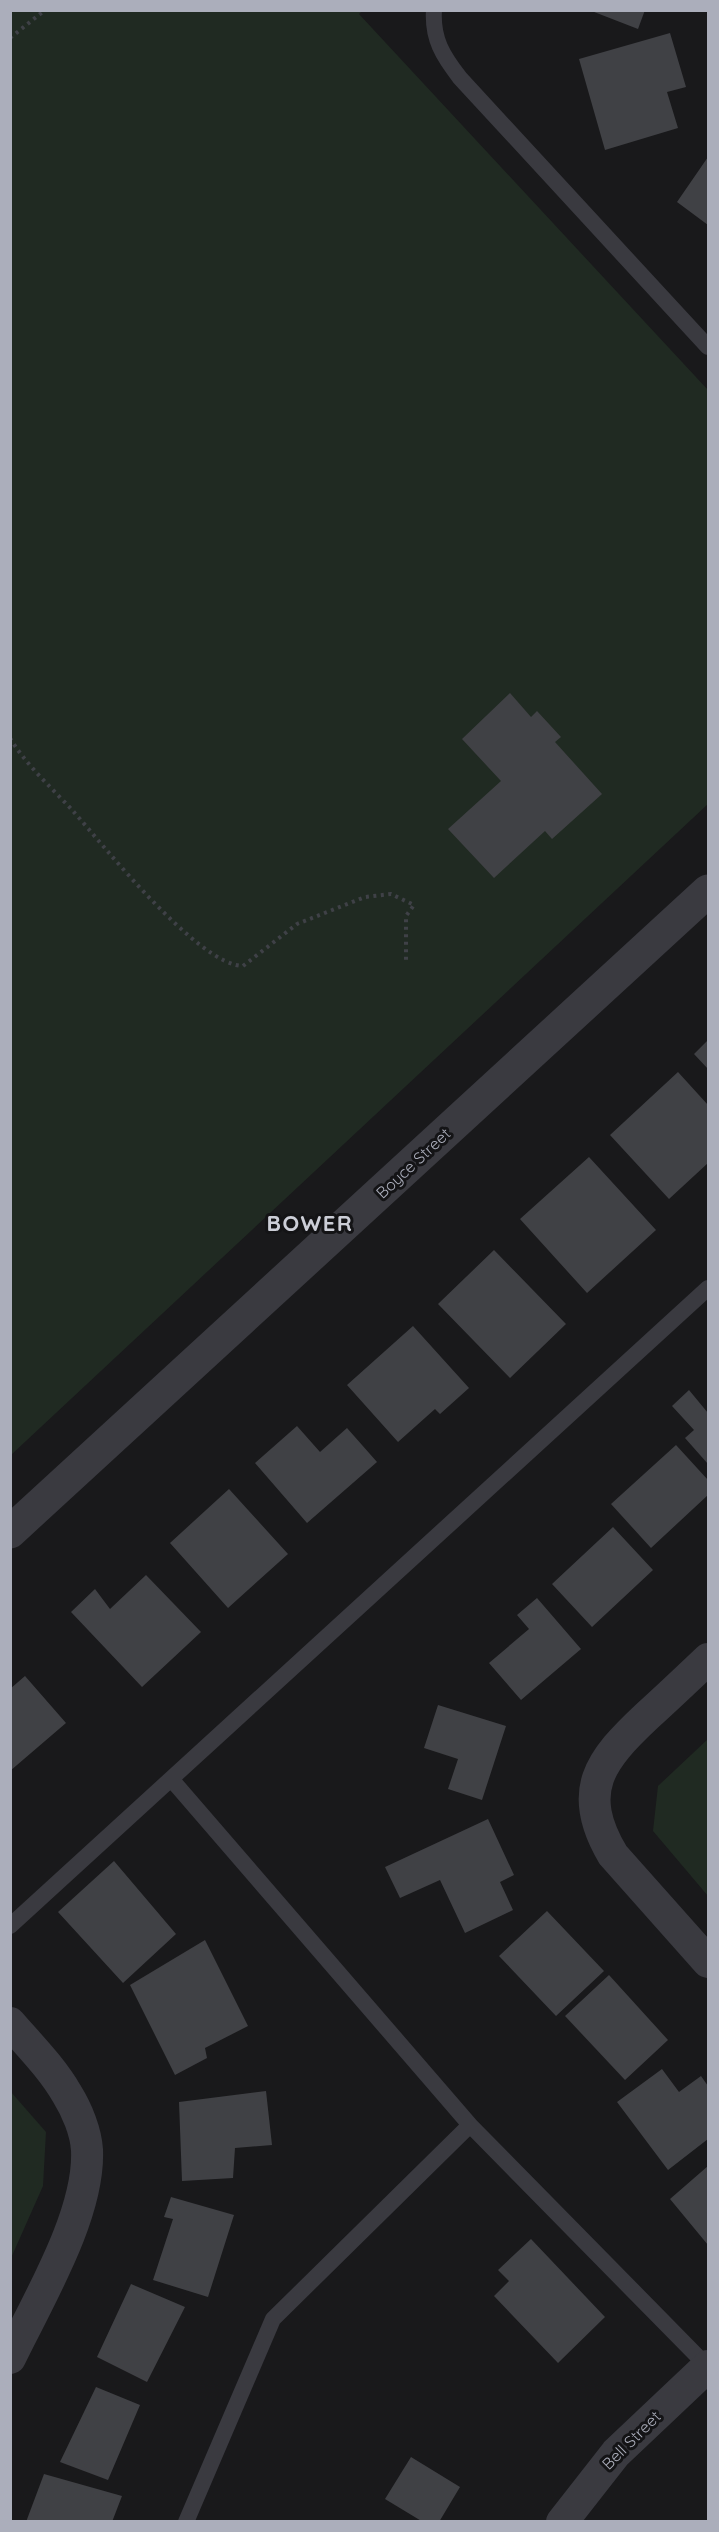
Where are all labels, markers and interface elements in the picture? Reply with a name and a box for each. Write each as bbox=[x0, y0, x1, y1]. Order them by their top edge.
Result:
street label: Boyce Street bbox=[372, 1123, 454, 1203]
district label: BOWER bbox=[267, 1209, 353, 1237]
street label: Bell Street bbox=[597, 2406, 665, 2474]

